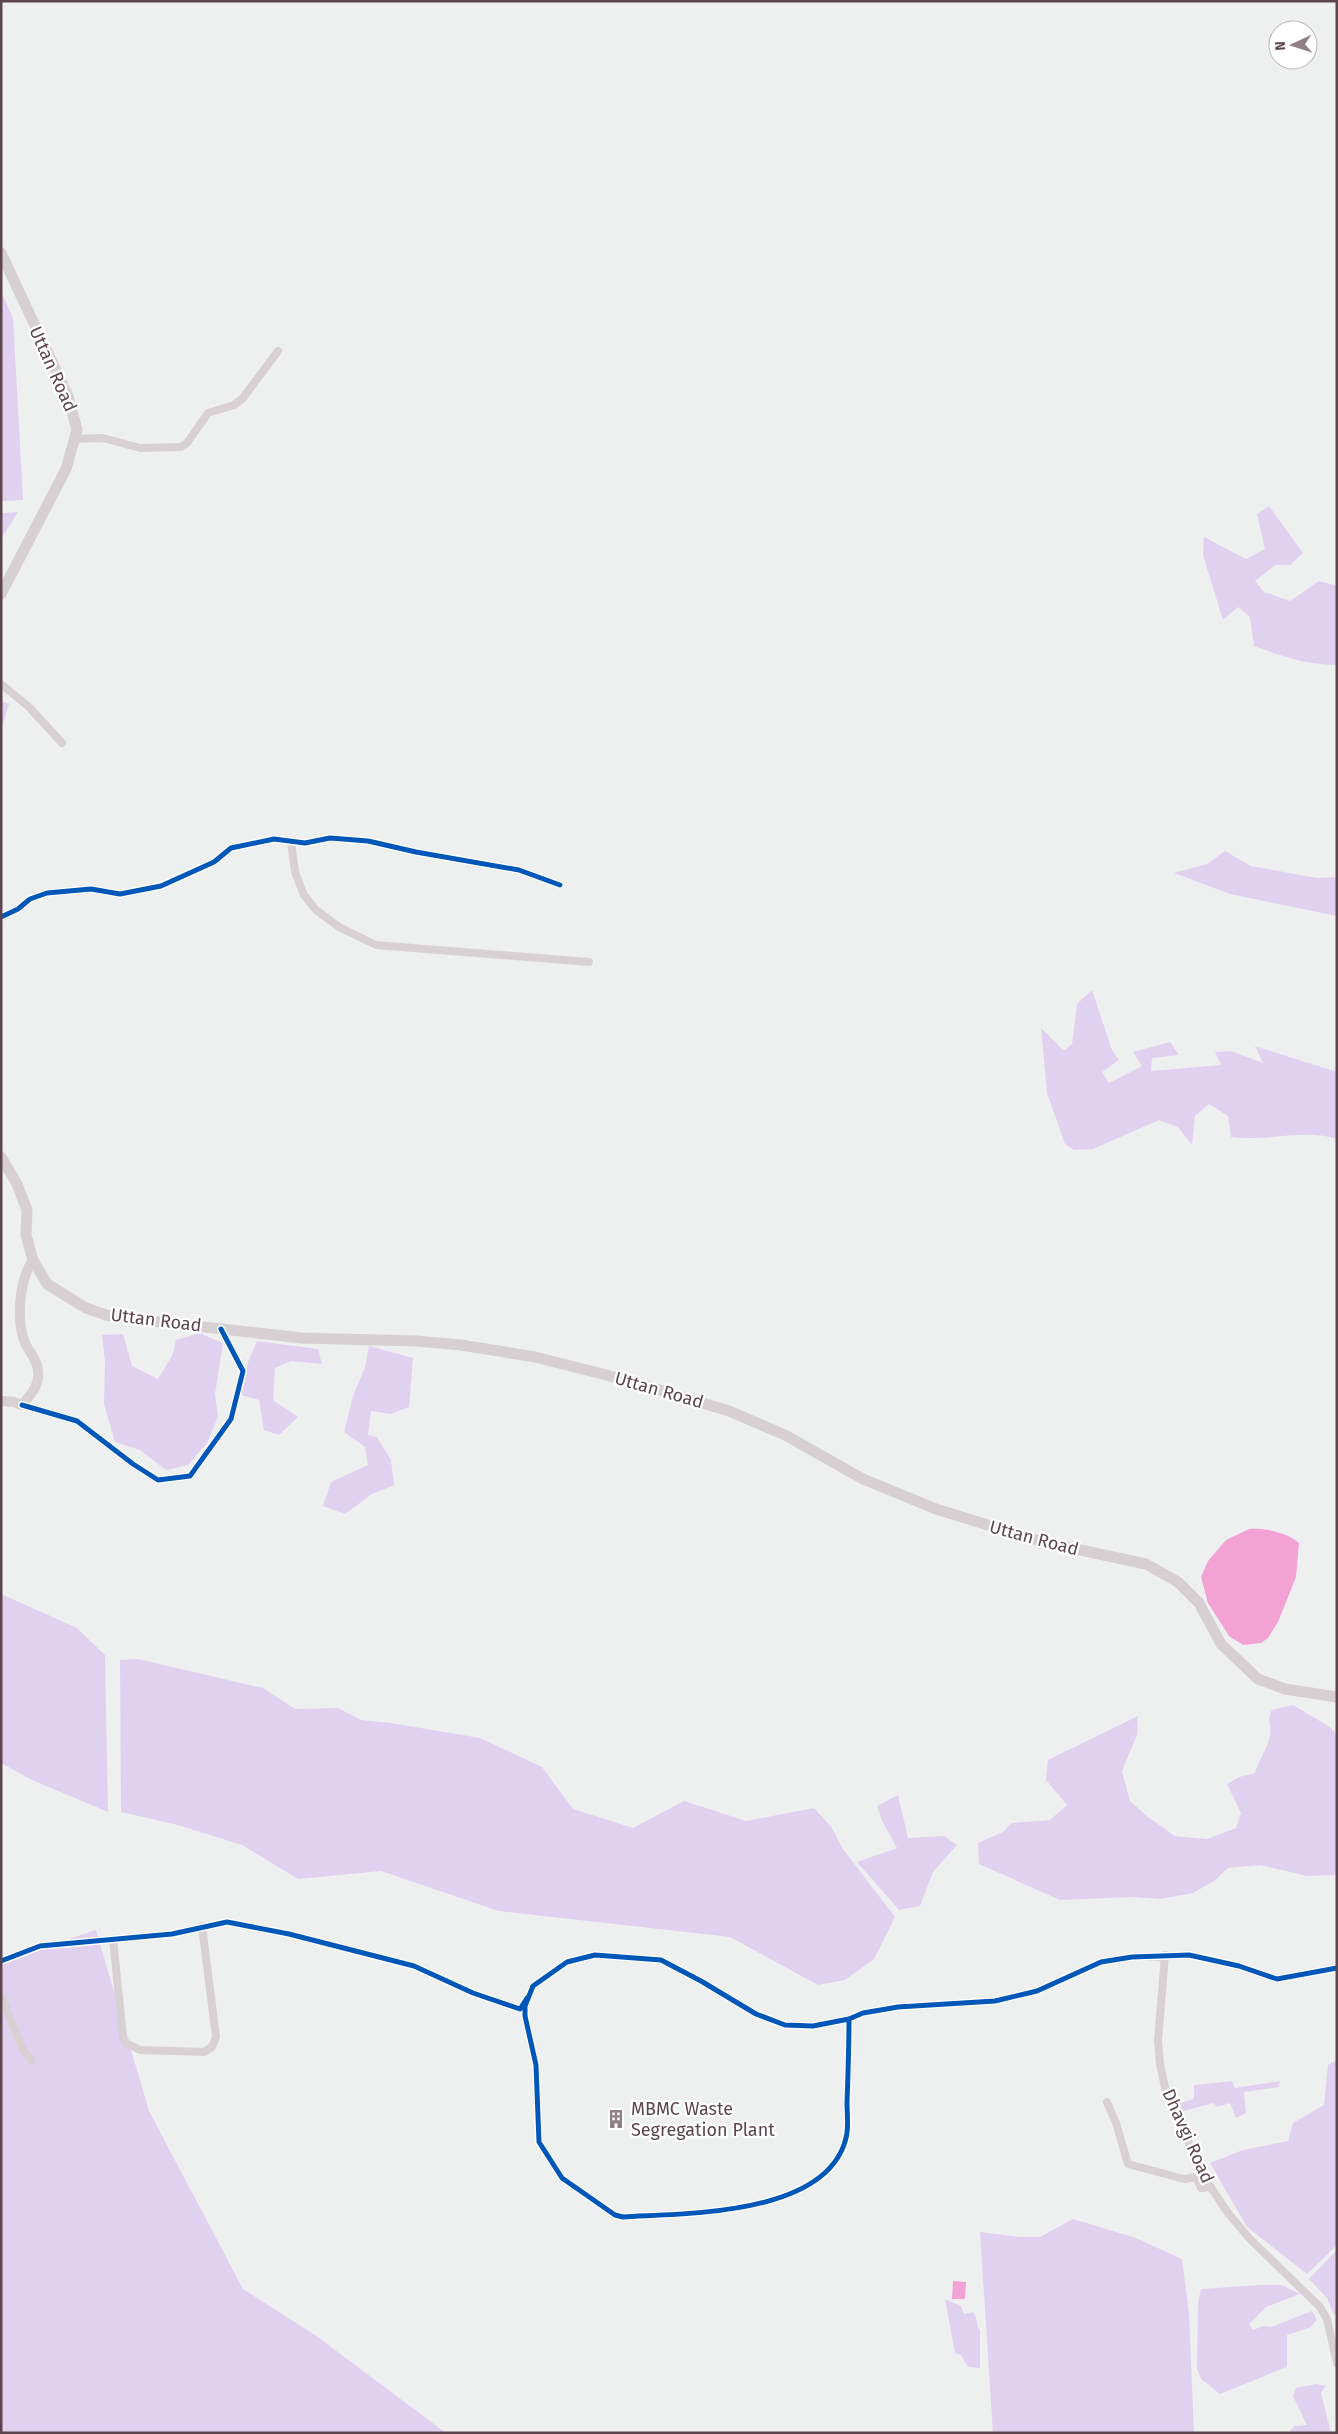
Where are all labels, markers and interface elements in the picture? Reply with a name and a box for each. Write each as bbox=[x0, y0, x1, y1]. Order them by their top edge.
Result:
north arrow bbox=[1268, 20, 1318, 70]
text: N bbox=[1272, 41, 1289, 51]
street label: Uttan Road bbox=[24, 323, 82, 415]
street label: Uttan Road bbox=[109, 1304, 203, 1336]
street label: Uttan Road bbox=[612, 1367, 706, 1413]
street label: Uttan Road bbox=[987, 1516, 1081, 1560]
street label: Dhavgi Road bbox=[1157, 2085, 1219, 2187]
place label: MBMC Waste Segregation Plant bbox=[631, 2098, 775, 2141]
building icon: MBMC Waste Segregation Plant bbox=[605, 2108, 627, 2130]

